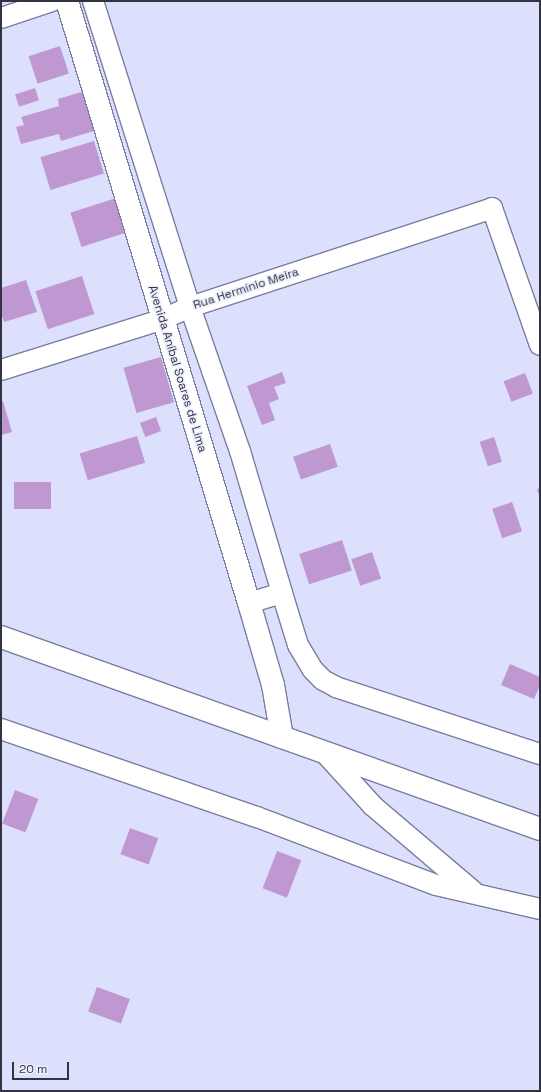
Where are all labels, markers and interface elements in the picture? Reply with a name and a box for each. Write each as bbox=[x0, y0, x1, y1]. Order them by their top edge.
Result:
street label: Rua Hermínio Meira bbox=[191, 265, 301, 313]
street label: Avenida Aníbal Soares de Lima bbox=[145, 284, 209, 454]
scale bar bbox=[14, 1054, 71, 1080]
text: 20 m bbox=[19, 1061, 47, 1077]

